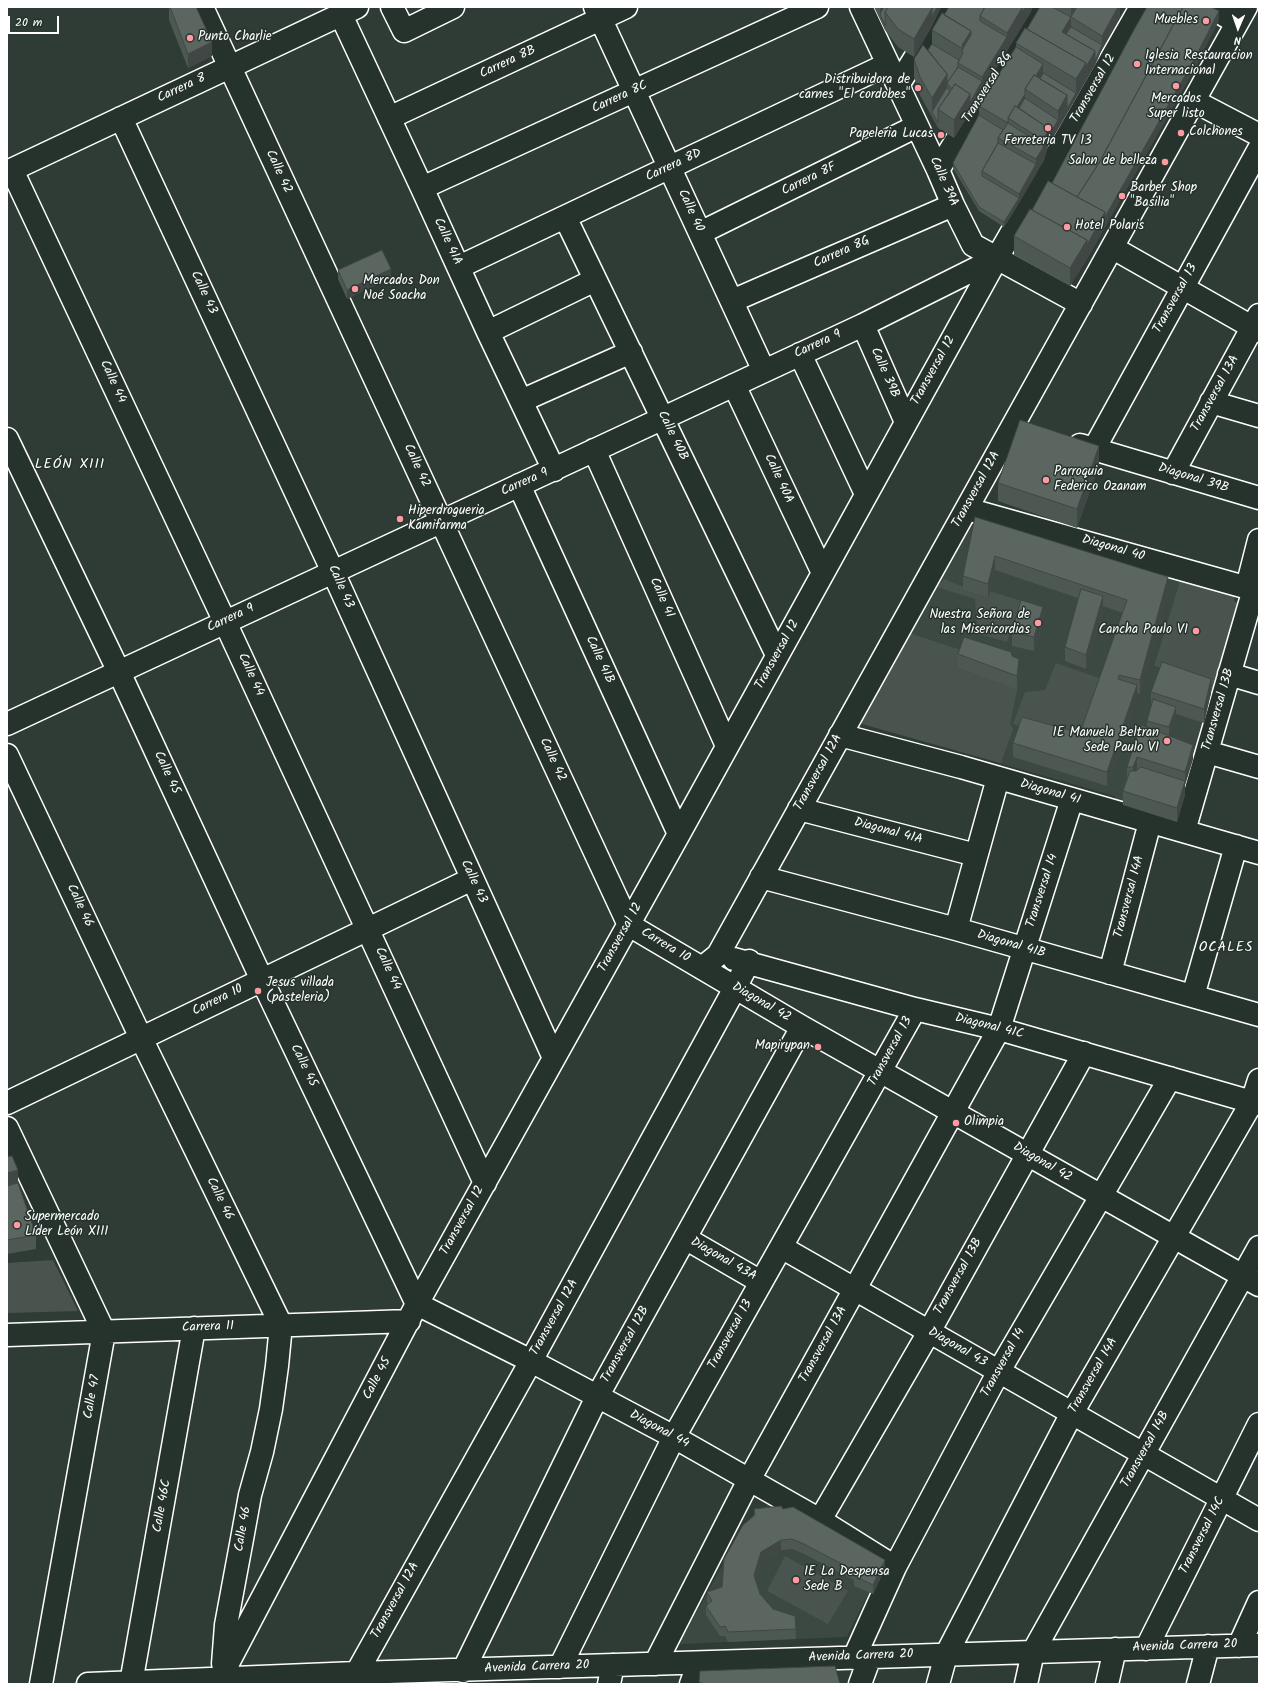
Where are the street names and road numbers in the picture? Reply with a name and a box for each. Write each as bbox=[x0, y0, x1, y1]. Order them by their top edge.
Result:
street label: Carrera 8B bbox=[477, 43, 539, 83]
street label: Transversal 8G bbox=[960, 49, 1016, 127]
street label: Transversal 12 bbox=[1068, 52, 1120, 126]
street label: Carrera 8 bbox=[155, 71, 209, 107]
street label: Carrera 8C bbox=[590, 78, 650, 118]
street label: Carrera 8D bbox=[643, 146, 705, 186]
street label: Calle 42 bbox=[261, 148, 295, 196]
street label: Calle 39A bbox=[925, 155, 961, 209]
street label: Carrera 8F bbox=[779, 160, 839, 200]
street label: Calle 40 bbox=[673, 187, 707, 235]
street label: Calle 41A bbox=[429, 216, 465, 268]
street label: Carrera 8G bbox=[812, 234, 872, 272]
street label: Transversal 13 bbox=[1151, 262, 1201, 336]
street label: Calle 43 bbox=[186, 269, 220, 317]
street label: Carrera 9 bbox=[792, 327, 844, 363]
street label: Transversal 12 bbox=[908, 333, 960, 409]
street label: Calle 39B bbox=[866, 345, 902, 401]
street label: Transversal 13A bbox=[1189, 353, 1243, 435]
street label: Calle 44 bbox=[95, 358, 129, 406]
street label: Calle 40B bbox=[653, 409, 691, 463]
street label: Calle 42 bbox=[399, 442, 433, 490]
street label: Transversal 12A bbox=[950, 449, 1004, 531]
street label: Calle 40A bbox=[760, 452, 796, 506]
street label: Diagonal 39B bbox=[1156, 461, 1230, 497]
street label: Carrera 9 bbox=[499, 466, 551, 500]
street label: Diagonal 40 bbox=[1080, 533, 1146, 565]
street label: Calle 43 bbox=[324, 563, 356, 611]
street label: Calle 41 bbox=[645, 575, 677, 621]
street label: Carrera 9 bbox=[205, 601, 257, 637]
street label: Transversal 12 bbox=[752, 617, 804, 693]
street label: Calle 41B bbox=[581, 634, 617, 686]
street label: Calle 44 bbox=[233, 651, 267, 699]
street label: Transversal 13B bbox=[1200, 667, 1238, 753]
street label: Transversal 12A bbox=[792, 732, 846, 814]
street label: Calle 42 bbox=[535, 736, 569, 784]
street label: Calle 45 bbox=[149, 749, 183, 797]
street label: Diagonal 41 bbox=[1018, 777, 1082, 809]
street label: Diagonal 41A bbox=[852, 815, 924, 849]
street label: Transversal 14 bbox=[1024, 852, 1062, 930]
street label: Transversal 14A bbox=[1112, 854, 1148, 940]
street label: Calle 43 bbox=[456, 858, 490, 906]
street label: Calle 46 bbox=[62, 882, 96, 930]
street label: Transversal 12 bbox=[595, 900, 647, 976]
street label: Carrera 10 bbox=[638, 925, 692, 967]
street label: Diagonal 41B bbox=[975, 928, 1047, 962]
street label: Calle 44 bbox=[370, 945, 404, 993]
street label: Diagonal 42 bbox=[729, 980, 793, 1026]
street label: Carrera 10 bbox=[190, 982, 246, 1020]
street label: Diagonal 41C bbox=[953, 1011, 1025, 1043]
street label: Transversal 13 bbox=[866, 1015, 916, 1089]
street label: Calle 45 bbox=[286, 1042, 320, 1090]
street label: Diagonal 42 bbox=[1010, 1140, 1074, 1186]
street label: Calle 46 bbox=[202, 1175, 236, 1223]
street label: Transversal 12 bbox=[437, 1183, 489, 1259]
street label: Diagonal 43A bbox=[687, 1235, 759, 1285]
street label: Transversal 13B bbox=[932, 1236, 986, 1318]
street label: Transversal 12A bbox=[528, 1277, 582, 1359]
street label: Transversal 13 bbox=[706, 1298, 756, 1372]
street label: Transversal 12B bbox=[598, 1304, 654, 1386]
street label: Transversal 13A bbox=[797, 1304, 851, 1386]
street label: Carrera 11 bbox=[182, 1319, 234, 1337]
street label: Diagonal 43 bbox=[925, 1325, 989, 1371]
street label: Transversal 14 bbox=[979, 1326, 1029, 1400]
street label: Transversal 14A bbox=[1066, 1335, 1122, 1417]
street label: Calle 45 bbox=[360, 1355, 396, 1403]
street label: Calle 47 bbox=[81, 1374, 105, 1420]
street label: Diagonal 44 bbox=[626, 1408, 692, 1452]
street label: Transversal 14B bbox=[1119, 1409, 1173, 1491]
street label: Calle 46C bbox=[151, 1478, 175, 1534]
street label: Transversal 14C bbox=[1177, 1495, 1229, 1577]
street label: Calle 46 bbox=[232, 1505, 256, 1553]
street label: Transversal 12A bbox=[369, 1560, 423, 1642]
street label: Avenida Carrera 20 bbox=[1132, 1637, 1238, 1657]
street label: Avenida Carrera 20 bbox=[808, 1647, 914, 1667]
street label: Avenida Carrera 20 bbox=[484, 1658, 590, 1678]

